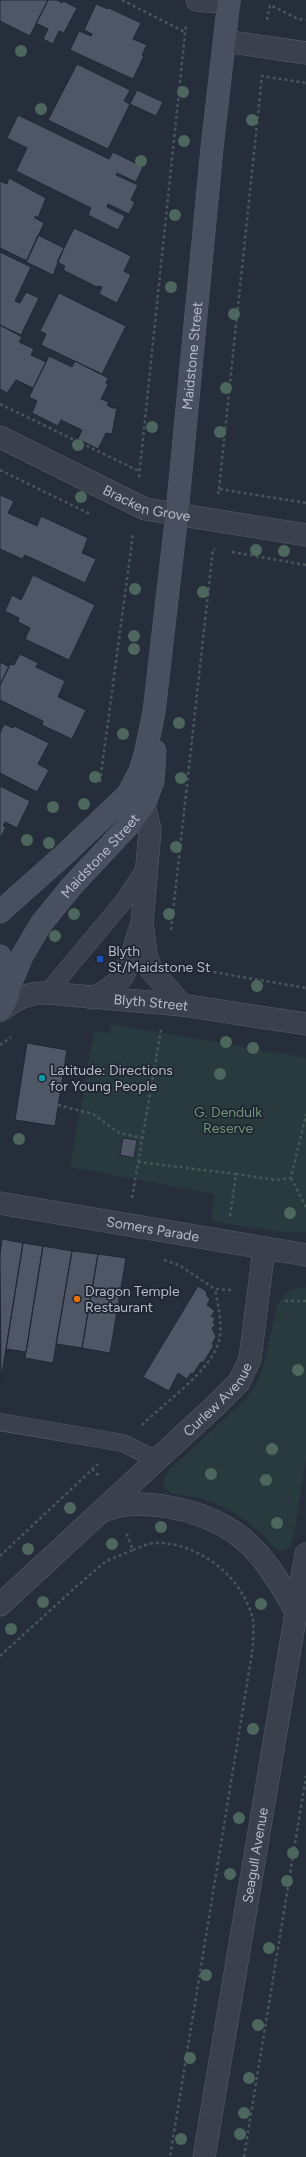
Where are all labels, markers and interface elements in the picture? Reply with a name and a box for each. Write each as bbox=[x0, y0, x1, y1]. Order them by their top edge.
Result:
street label: Maidstone Street bbox=[178, 301, 206, 411]
street label: Bracken Grove bbox=[100, 481, 192, 525]
street label: Maidstone Street bbox=[57, 810, 143, 901]
place label: Blyth St/Maidstone St bbox=[108, 943, 210, 976]
marker: Blyth St/Maidstone St bbox=[95, 954, 105, 964]
street label: Blyth Street bbox=[113, 990, 190, 1014]
place label: Latitude: Directions for Young People bbox=[50, 1062, 173, 1095]
marker: Latitude: Directions for Young People bbox=[37, 1073, 47, 1083]
park label: G. Dendulk Reserve bbox=[194, 1104, 262, 1137]
street label: Somers Parade bbox=[105, 1213, 201, 1245]
place label: Dragon Temple Restaurant bbox=[85, 1283, 180, 1316]
marker: Dragon Temple Restaurant bbox=[72, 1294, 82, 1304]
street label: Curlew Avenue bbox=[180, 1359, 256, 1440]
street label: Seagull Avenue bbox=[239, 1806, 272, 1904]

